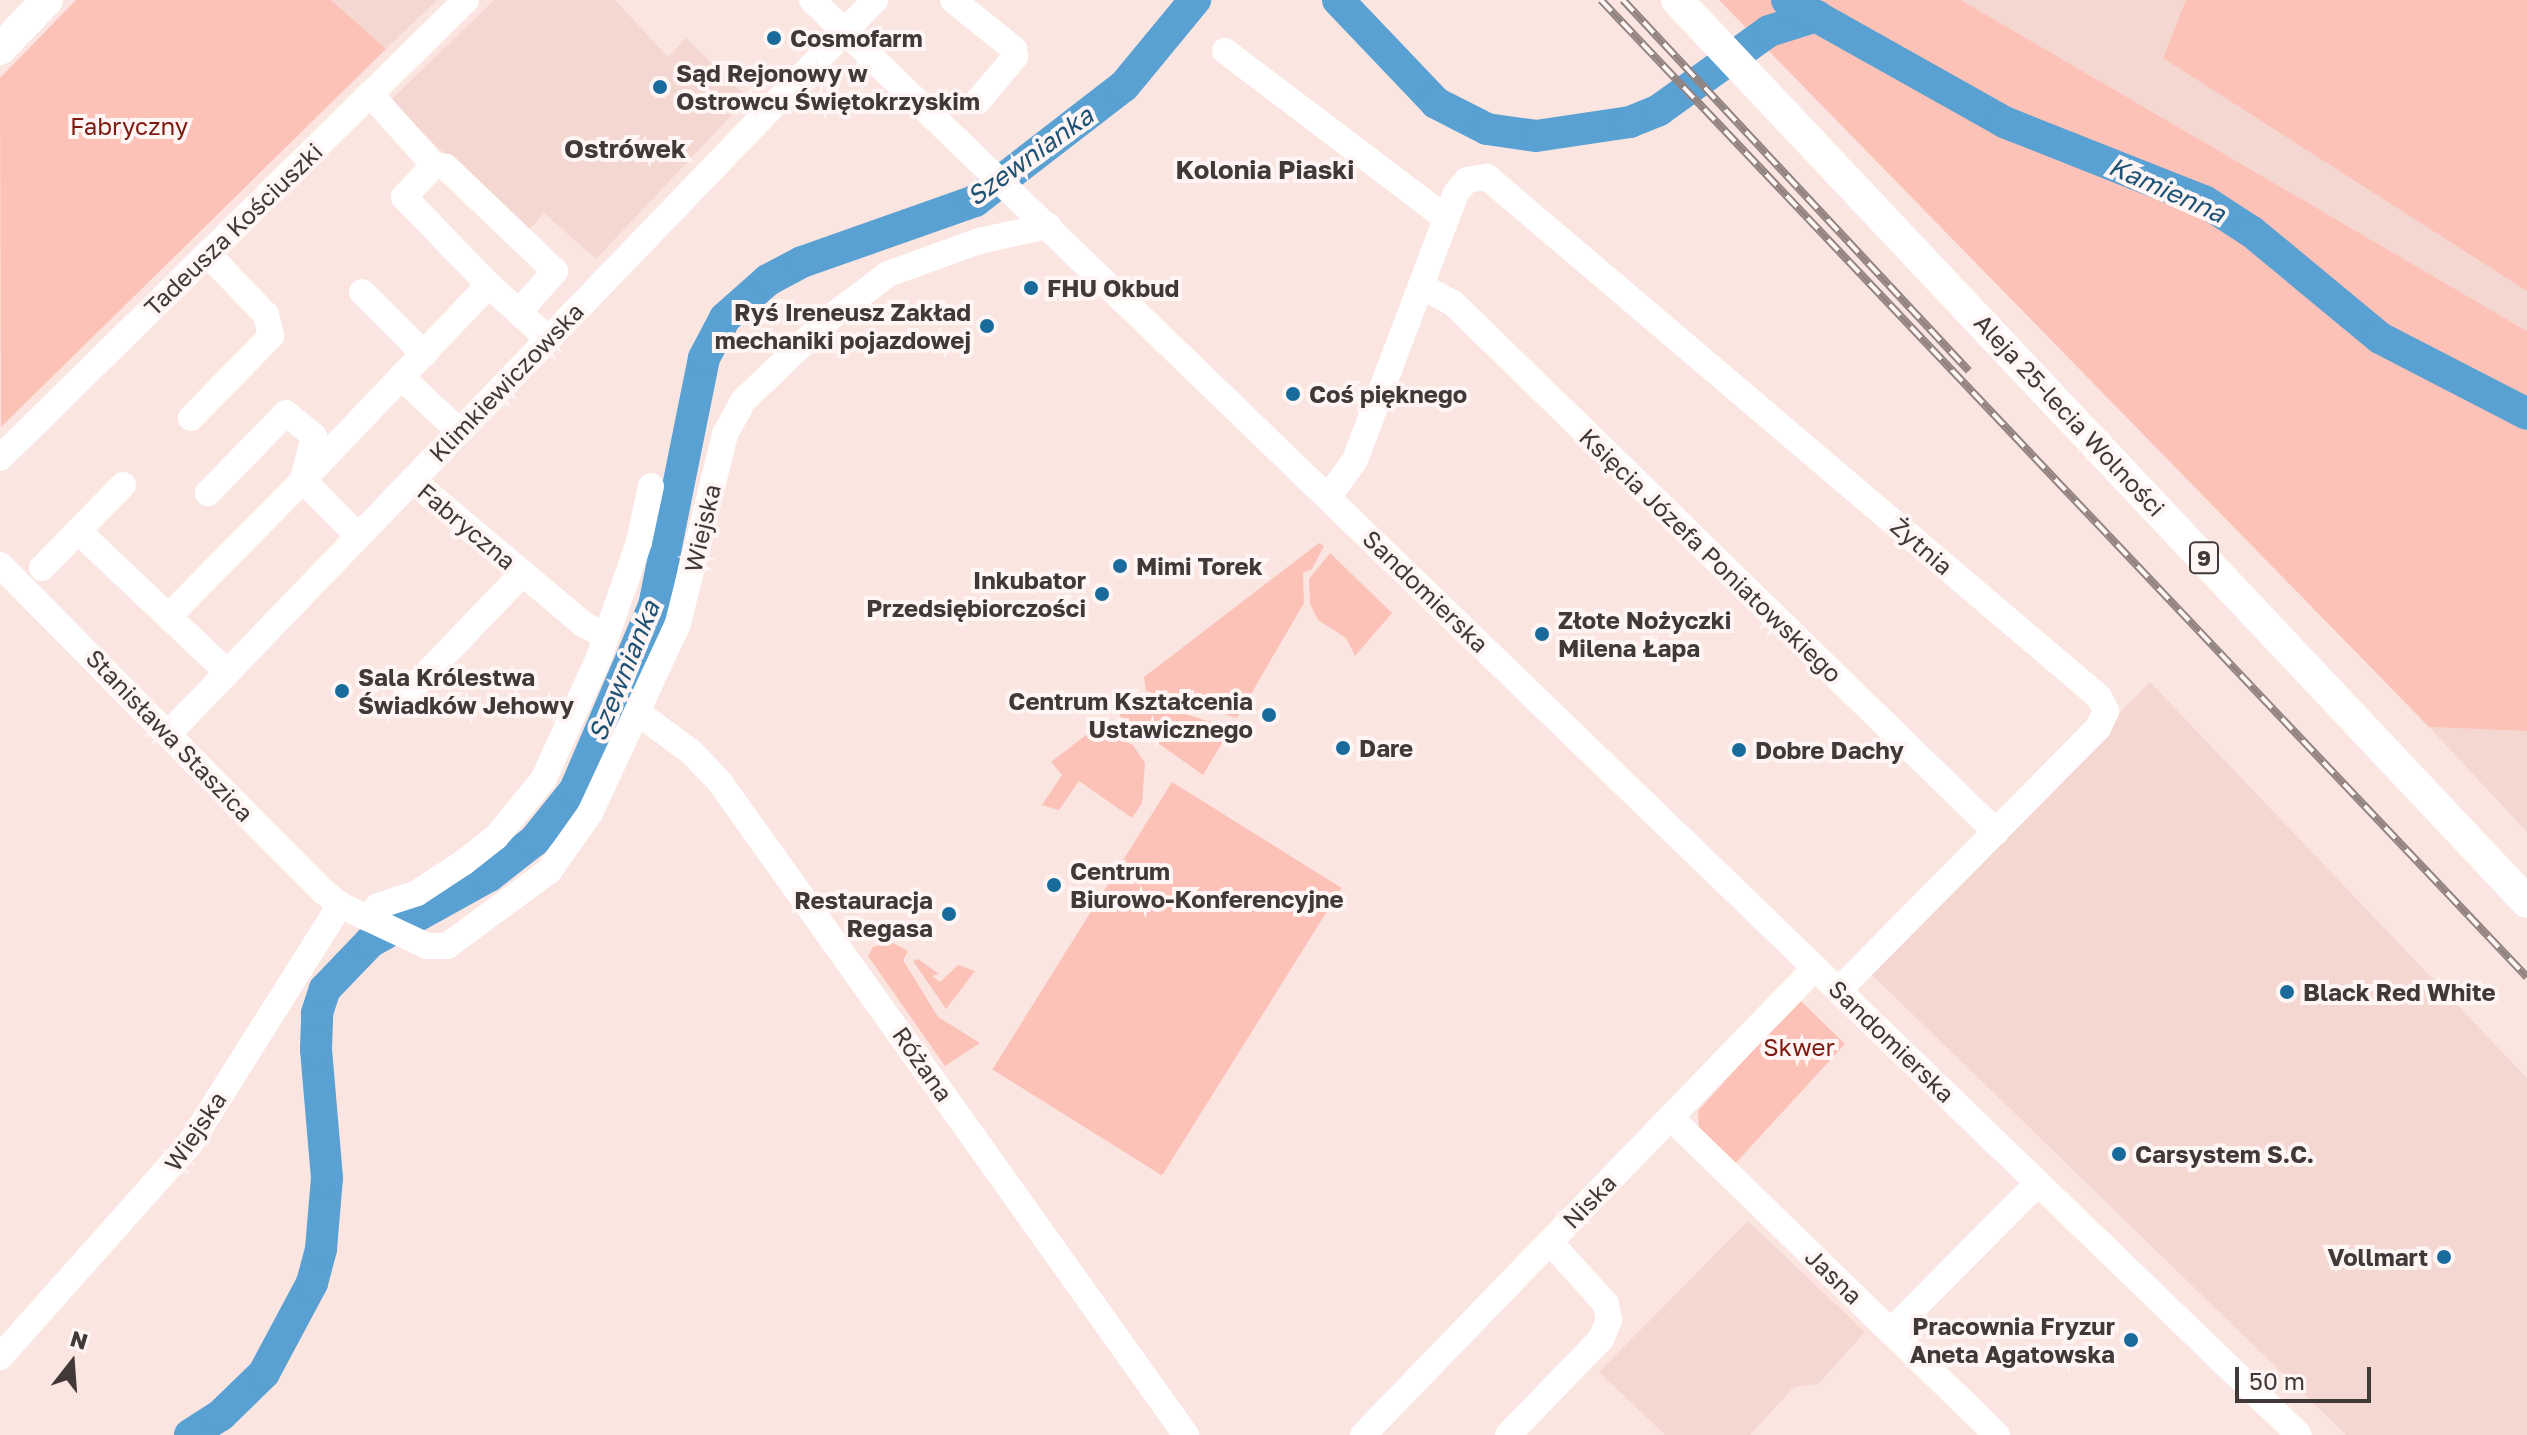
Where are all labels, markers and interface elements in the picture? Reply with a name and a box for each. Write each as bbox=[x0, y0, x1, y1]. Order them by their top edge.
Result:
place label: Cosmofarm bbox=[790, 24, 923, 52]
marker: Cosmofarm bbox=[765, 29, 783, 47]
place label: Sąd Rejonowy w Ostrowcu Świętokrzyskim bbox=[676, 59, 980, 115]
marker: Sąd Rejonowy w Ostrowcu Świętokrzyskim bbox=[651, 78, 669, 96]
water label: Szewnianka bbox=[961, 100, 1099, 212]
park label: Fabryczny bbox=[70, 112, 188, 140]
district label: Ostrówek bbox=[564, 133, 686, 165]
street label: Tadeusza Kościuszki bbox=[138, 137, 328, 321]
water label: Kamienna bbox=[2104, 151, 2230, 229]
district label: Kolonia Piaski bbox=[1176, 154, 1354, 186]
place label: FHU Okbud bbox=[1047, 274, 1179, 302]
marker: FHU Okbud bbox=[1022, 279, 1040, 297]
street label: Klimkiewiczowska bbox=[423, 297, 589, 467]
place label: Ryś Ireneusz Zakład mechaniki pojazdowej bbox=[715, 298, 971, 354]
street label: Aleja 25-lecia Wolności bbox=[1969, 308, 2171, 522]
marker: Ryś Ireneusz Zakład mechaniki pojazdowej bbox=[978, 317, 996, 335]
place label: Coś pięknego bbox=[1309, 380, 1467, 408]
marker: Coś pięknego bbox=[1284, 385, 1302, 403]
street label: Księcia Józefa Poniatowskiego bbox=[1574, 422, 1848, 688]
street label: Fabryczna bbox=[412, 477, 522, 575]
street label: Wiejska bbox=[678, 481, 726, 575]
street label: Żytnia bbox=[1885, 511, 1959, 581]
street label: Sandomierska bbox=[1357, 524, 1495, 658]
road number: 9 bbox=[2188, 540, 2220, 576]
place label: Mimi Torek bbox=[1136, 552, 1263, 580]
marker: Mimi Torek bbox=[1111, 557, 1129, 575]
place label: Inkubator Przedsiębiorczości bbox=[866, 566, 1086, 622]
marker: Inkubator Przedsiębiorczości bbox=[1093, 585, 1111, 603]
water label: Szewnianka bbox=[582, 596, 666, 746]
place label: Złote Nożyczki Milena Łapa bbox=[1558, 606, 1731, 662]
marker: Złote Nożyczki Milena Łapa bbox=[1533, 625, 1551, 643]
street label: Stanisława Staszica bbox=[80, 643, 260, 827]
place label: Sala Królestwa Świadków Jehowy bbox=[358, 663, 574, 719]
marker: Sala Królestwa Świadków Jehowy bbox=[333, 682, 351, 700]
place label: Centrum Kształcenia Ustawicznego bbox=[1008, 687, 1253, 743]
marker: Centrum Kształcenia Ustawicznego bbox=[1260, 706, 1278, 724]
place label: Dare bbox=[1359, 734, 1413, 762]
place label: Dobre Dachy bbox=[1755, 736, 1904, 764]
marker: Dare bbox=[1334, 739, 1352, 757]
marker: Dobre Dachy bbox=[1730, 741, 1748, 759]
place label: Centrum Biurowo-Konferencyjne bbox=[1070, 857, 1344, 913]
marker: Centrum Biurowo-Konferencyjne bbox=[1045, 876, 1063, 894]
place label: Restauracja Regasa bbox=[794, 886, 933, 942]
marker: Restauracja Regasa bbox=[940, 905, 958, 923]
street label: Sandomierska bbox=[1823, 974, 1961, 1108]
place label: Black Red White bbox=[2303, 978, 2496, 1006]
marker: Black Red White bbox=[2278, 983, 2296, 1001]
street label: Różana bbox=[887, 1021, 959, 1107]
park label: Skwer bbox=[1763, 1033, 1835, 1061]
street label: Wiejska bbox=[158, 1086, 232, 1176]
place label: Carsystem S.C. bbox=[2135, 1140, 2314, 1168]
marker: Carsystem S.C. bbox=[2110, 1145, 2128, 1163]
street label: Niska bbox=[1556, 1168, 1622, 1234]
street label: Jasna bbox=[1800, 1242, 1868, 1310]
place label: Vollmart bbox=[2328, 1243, 2428, 1271]
marker: Vollmart bbox=[2435, 1248, 2453, 1266]
place label: Pracownia Fryzur Aneta Agatowska bbox=[1910, 1312, 2115, 1368]
north arrow bbox=[32, 1323, 112, 1403]
text: N bbox=[67, 1324, 91, 1355]
marker: Pracownia Fryzur Aneta Agatowska bbox=[2122, 1331, 2140, 1349]
scale bar bbox=[2239, 1351, 2375, 1401]
text: 50 m bbox=[2249, 1366, 2305, 1395]

